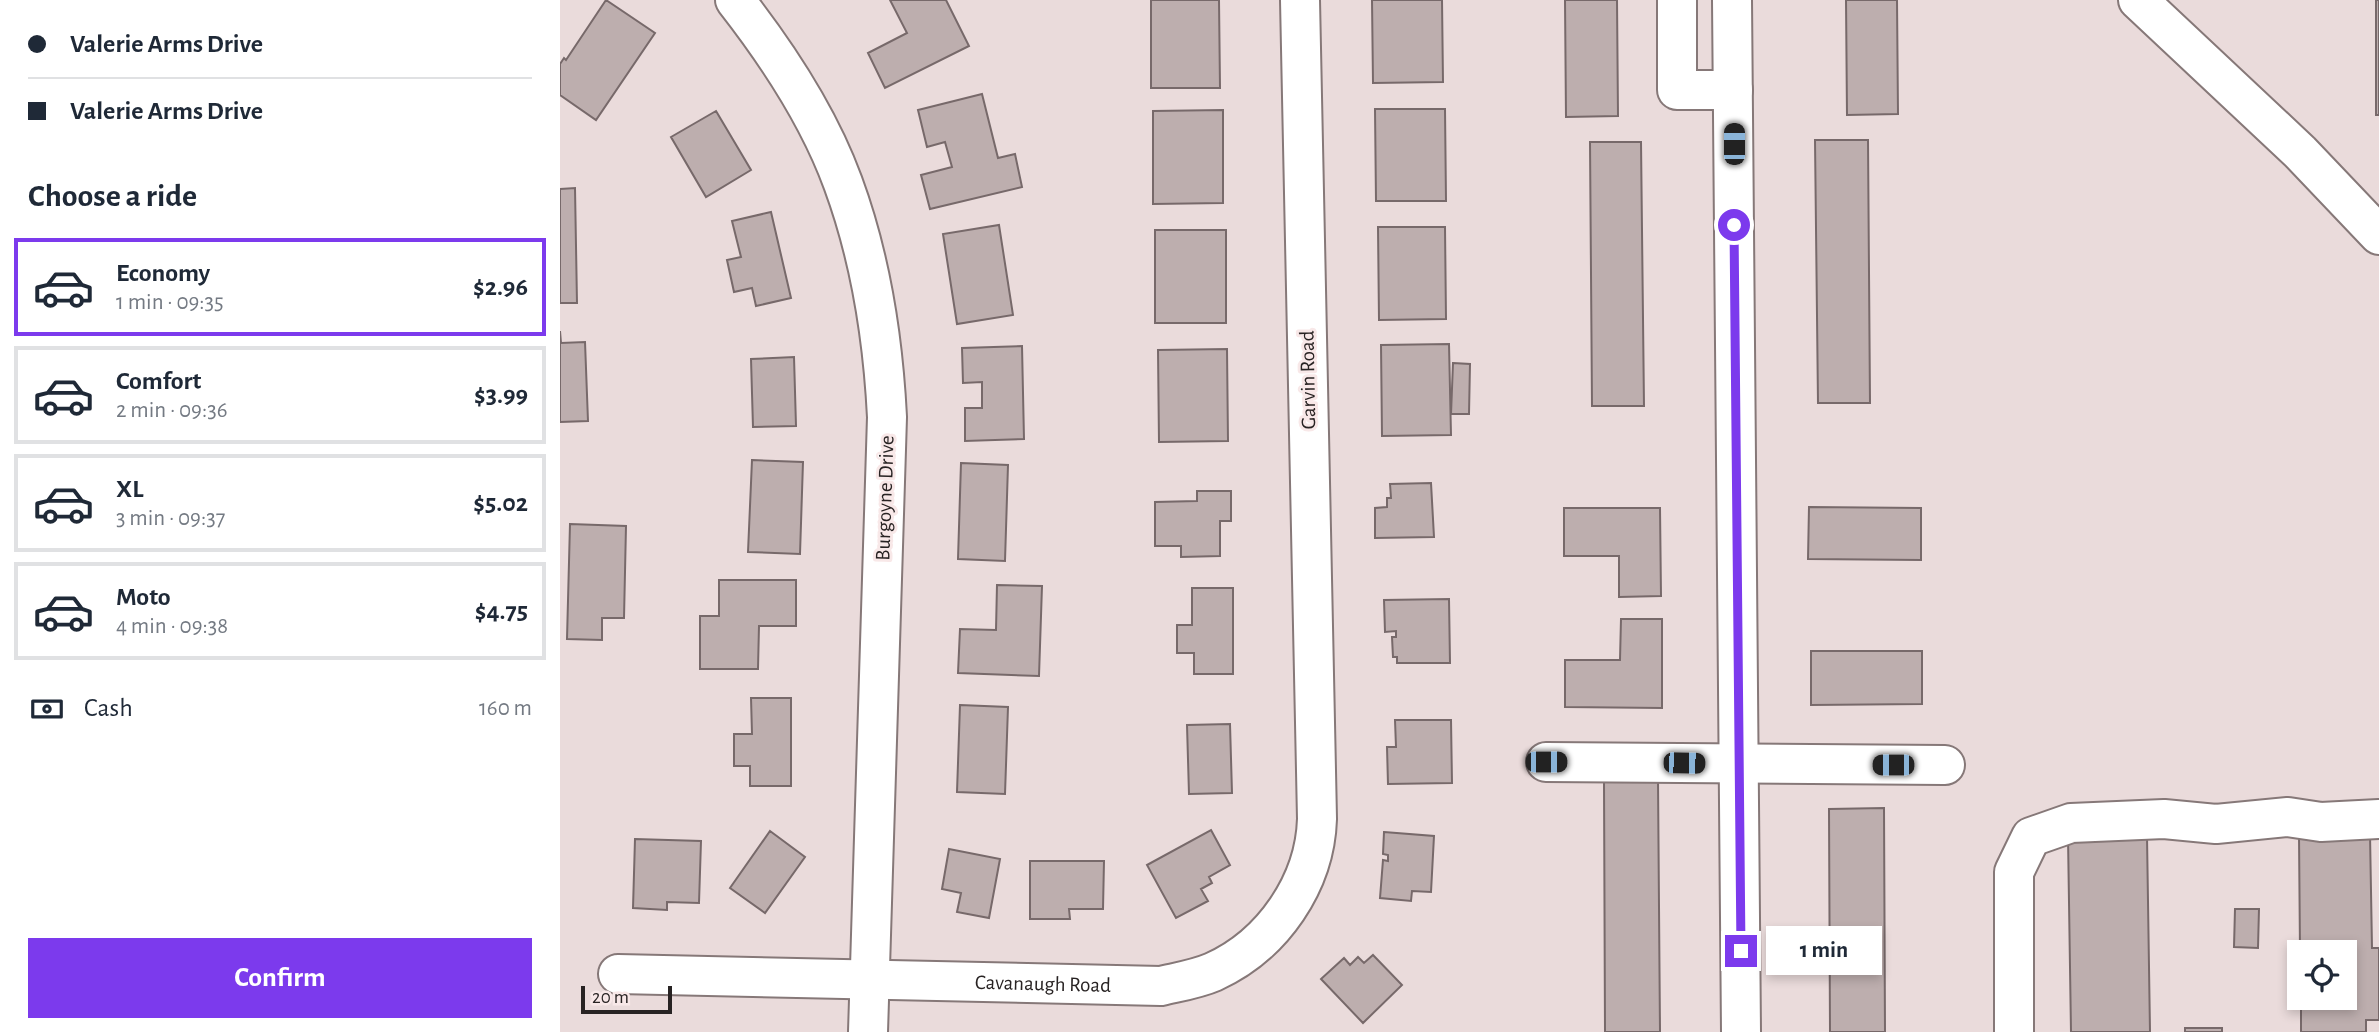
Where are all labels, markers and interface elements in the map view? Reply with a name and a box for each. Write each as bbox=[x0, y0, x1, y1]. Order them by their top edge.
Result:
text: Valerie Arms Drive bbox=[70, 31, 263, 57]
text: Valerie Arms Drive bbox=[70, 98, 263, 124]
car bbox=[1724, 123, 1745, 165]
text: Choose a ride bbox=[28, 180, 197, 212]
route start bbox=[1718, 209, 1750, 241]
icon: car bbox=[32, 256, 95, 319]
text: Economy bbox=[116, 260, 210, 286]
text: $2.96 bbox=[473, 274, 528, 300]
text: 1 min · 09:35 bbox=[116, 291, 224, 314]
street label: Garvin Road bbox=[1297, 330, 1319, 430]
icon: car bbox=[32, 364, 95, 427]
text: Comfort bbox=[116, 368, 201, 394]
text: $3.99 bbox=[474, 382, 528, 408]
text: 2 min · 09:36 bbox=[116, 399, 227, 422]
street label: Burgoyne Drive bbox=[872, 435, 898, 561]
icon: car bbox=[32, 472, 95, 535]
text: XL bbox=[116, 476, 143, 502]
text: $5.02 bbox=[473, 490, 528, 516]
text: 3 min · 09:37 bbox=[116, 507, 225, 530]
icon: car bbox=[32, 580, 95, 643]
text: Moto bbox=[116, 584, 171, 610]
text: $4.75 bbox=[475, 598, 528, 624]
text: 4 min · 09:38 bbox=[116, 615, 228, 638]
icon: cash bbox=[28, 690, 66, 728]
text: Cash bbox=[84, 695, 133, 721]
text: 160 m bbox=[479, 697, 532, 720]
car bbox=[1526, 752, 1568, 773]
car bbox=[1663, 752, 1706, 774]
car bbox=[1873, 755, 1915, 776]
callout: 1 min bbox=[1766, 926, 1881, 976]
route end bbox=[1725, 935, 1757, 967]
button: Confirm bbox=[28, 938, 532, 1018]
text: 1 min bbox=[1800, 939, 1848, 962]
map controls bbox=[2287, 940, 2357, 1010]
button: locate bbox=[2287, 940, 2357, 1010]
street label: Cavanaugh Road bbox=[975, 971, 1111, 995]
scale bar bbox=[581, 983, 672, 1015]
text: 20 m bbox=[592, 988, 629, 1007]

